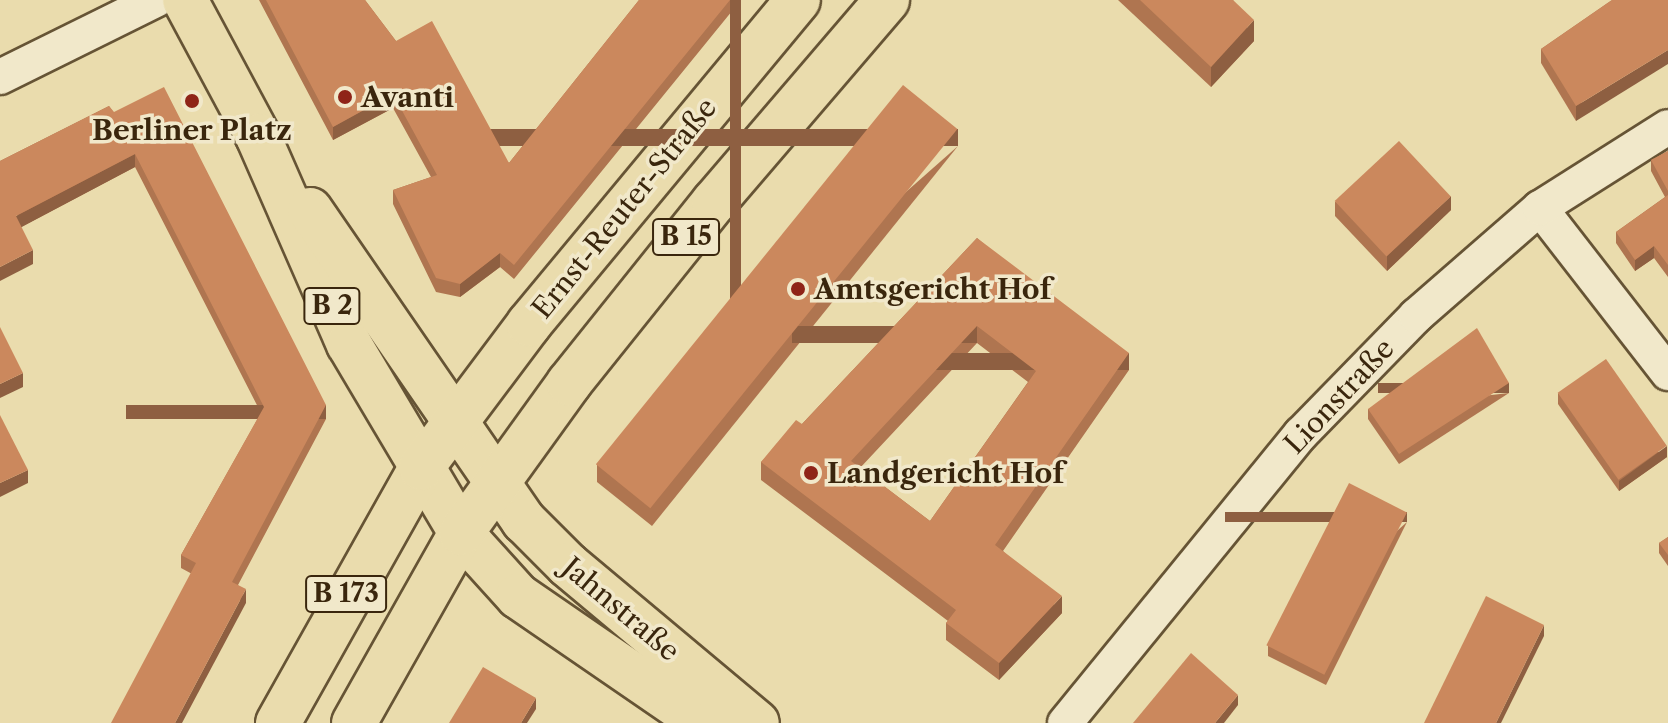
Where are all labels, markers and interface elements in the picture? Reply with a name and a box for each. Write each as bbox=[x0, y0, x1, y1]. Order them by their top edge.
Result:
place label: Avanti bbox=[361, 80, 454, 114]
marker: Avanti bbox=[336, 88, 354, 106]
street label: Ernst-Reuter-Straße bbox=[525, 91, 723, 325]
marker: Berliner Platz bbox=[183, 92, 201, 110]
place label: Berliner Platz bbox=[92, 113, 292, 147]
road number: B 15 bbox=[652, 215, 720, 259]
place label: Amtsgericht Hof bbox=[814, 272, 1051, 306]
marker: Amtsgericht Hof bbox=[789, 280, 807, 298]
road number: B 2 bbox=[302, 284, 362, 328]
street label: Lionstraße bbox=[1277, 331, 1401, 461]
place label: Landgericht Hof bbox=[827, 456, 1064, 490]
marker: Landgericht Hof bbox=[802, 464, 820, 482]
street label: Jahnstraße bbox=[555, 550, 687, 668]
road number: B 173 bbox=[304, 572, 388, 616]

